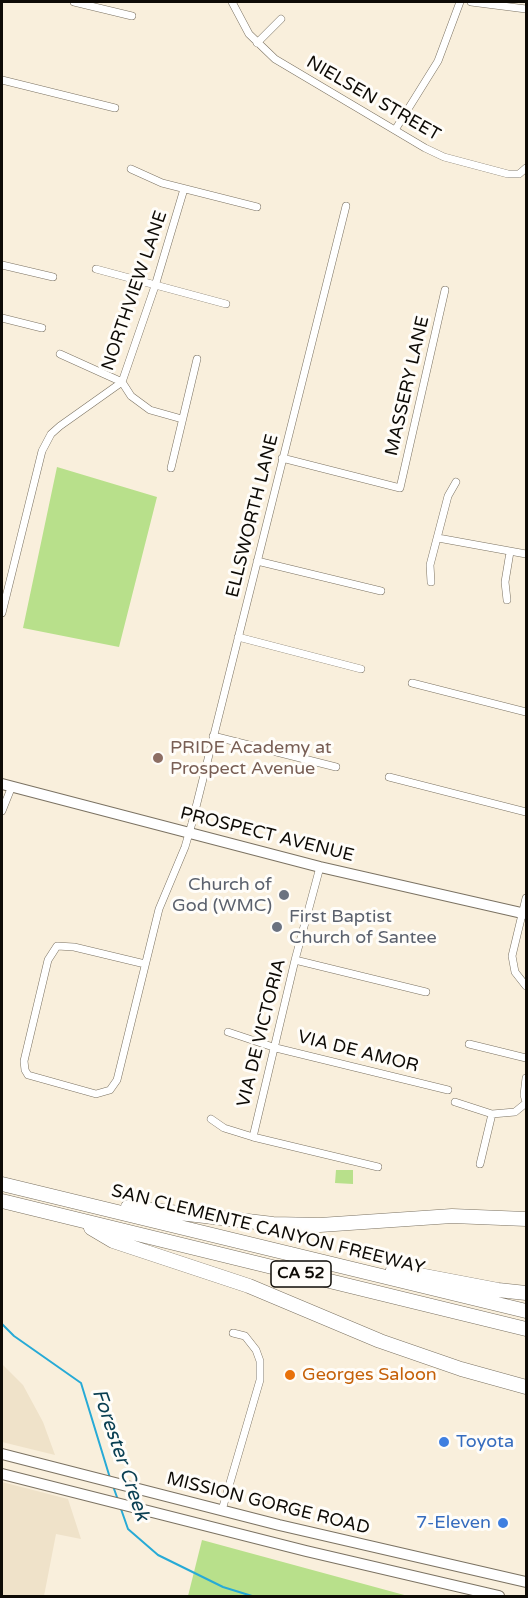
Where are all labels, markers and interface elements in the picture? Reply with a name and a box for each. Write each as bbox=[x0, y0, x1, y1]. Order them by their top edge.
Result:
street label: NIELSEN STREET bbox=[302, 52, 444, 146]
street label: NORTHVIEW LANE bbox=[97, 208, 173, 374]
street label: MASSERY LANE bbox=[381, 314, 435, 458]
street label: ELLSWORTH LANE bbox=[222, 432, 284, 600]
place label: PRIDE Academy at Prospect Avenue bbox=[170, 737, 332, 780]
marker: PRIDE Academy at Prospect Avenue bbox=[151, 751, 165, 765]
street label: PROSPECT AVENUE bbox=[178, 803, 356, 867]
place label: Church of God (WMC) bbox=[172, 874, 272, 916]
marker: Church of God (WMC) bbox=[277, 888, 291, 902]
place label: First Baptist Church of Santee bbox=[289, 906, 437, 948]
marker: First Baptist Church of Santee bbox=[270, 920, 284, 934]
street label: VIA DE VICTORIA bbox=[233, 957, 291, 1109]
street label: VIA DE AMOR bbox=[295, 1027, 421, 1077]
street label: SAN CLEMENTE CANYON FREEWAY bbox=[109, 1181, 427, 1279]
road number: CA 52 bbox=[271, 1261, 331, 1287]
place label: Georges Saloon bbox=[302, 1364, 437, 1386]
marker: Georges Saloon bbox=[283, 1368, 297, 1382]
water label: Forester Creek bbox=[86, 1386, 154, 1524]
place label: Toyota bbox=[456, 1431, 514, 1453]
marker: Toyota bbox=[437, 1435, 451, 1449]
street label: MISSION GORGE ROAD bbox=[164, 1468, 372, 1540]
place label: 7-Eleven bbox=[416, 1512, 491, 1534]
marker: 7-Eleven bbox=[496, 1516, 510, 1530]

